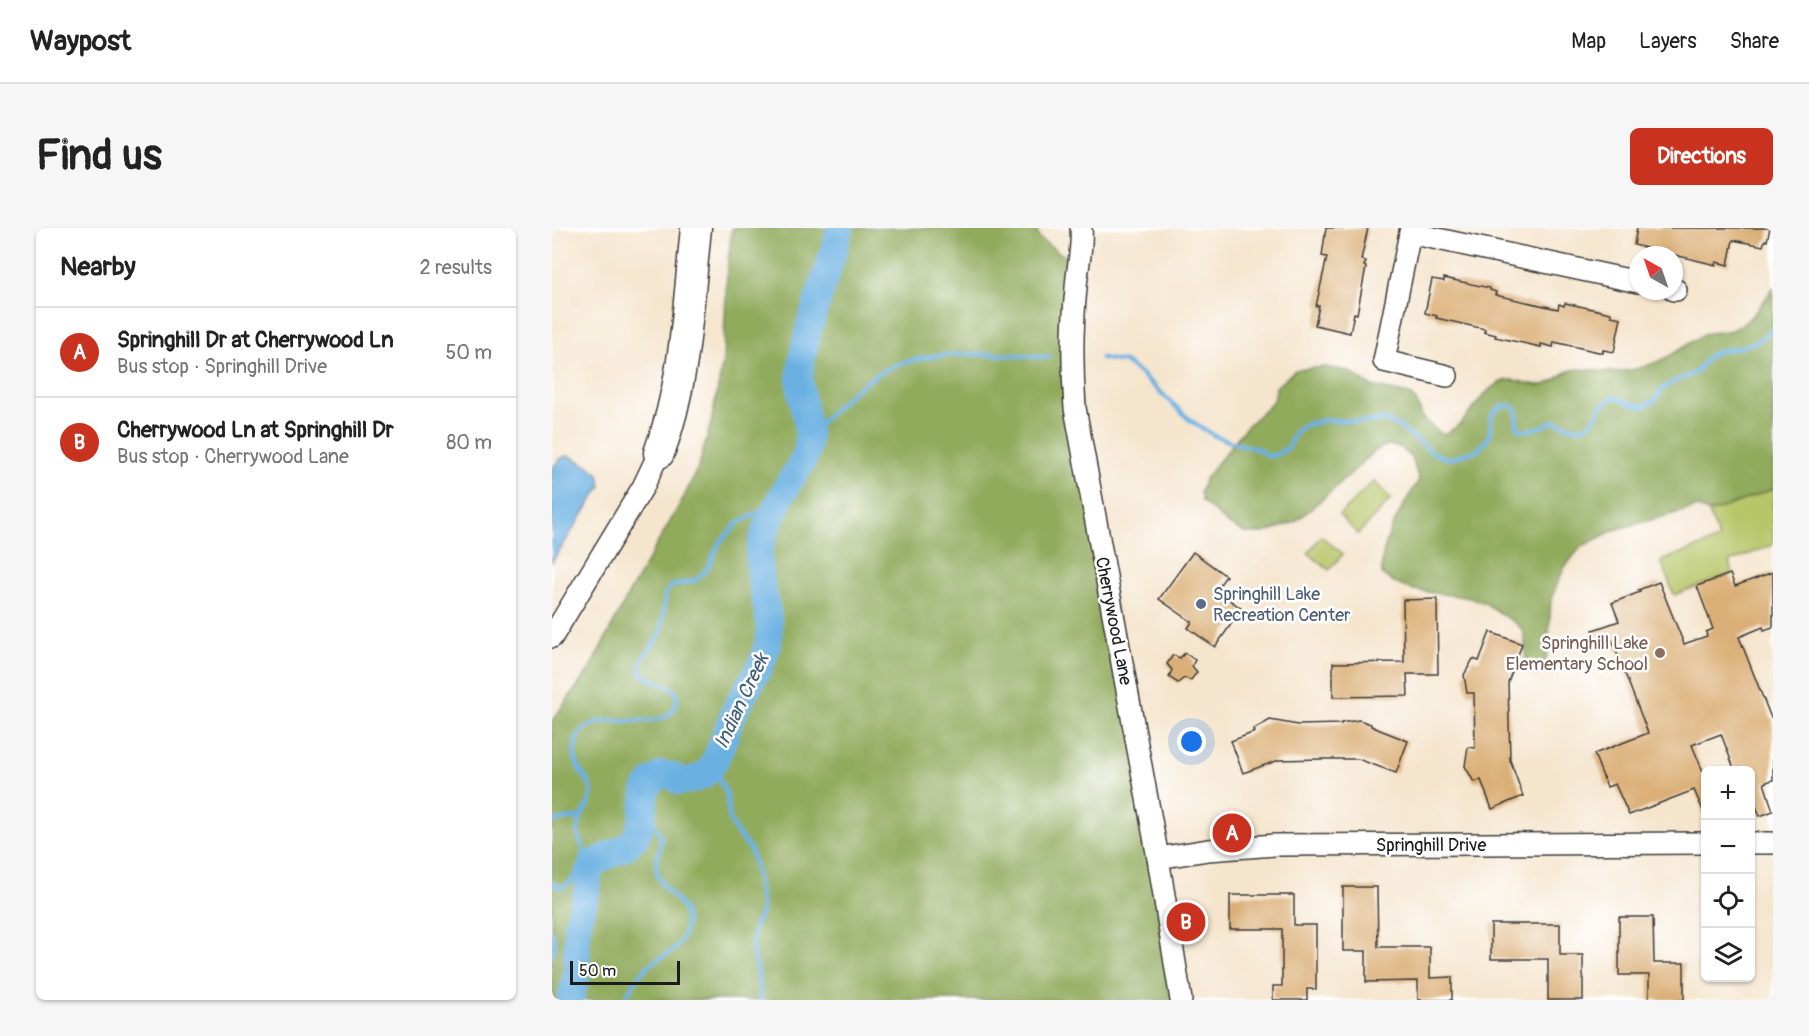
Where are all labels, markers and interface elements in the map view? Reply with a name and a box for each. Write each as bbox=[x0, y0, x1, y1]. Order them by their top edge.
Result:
text: Waypost bbox=[30, 24, 131, 59]
text: Map bbox=[1571, 28, 1606, 55]
text: Layers bbox=[1639, 28, 1697, 55]
text: Share bbox=[1730, 28, 1779, 55]
button: Directions bbox=[1630, 128, 1773, 185]
text: Find us bbox=[36, 130, 162, 182]
north arrow bbox=[1629, 246, 1683, 300]
text: Nearby bbox=[60, 251, 136, 283]
text: 2 results bbox=[420, 255, 492, 280]
text: Springhill Dr at Cherrywood Ln bbox=[117, 326, 394, 354]
text: A bbox=[73, 340, 86, 365]
text: 50 m bbox=[445, 340, 492, 365]
text: Bus stop · Springhill Drive bbox=[117, 354, 327, 379]
text: Cherrywood Ln at Springhill Dr bbox=[117, 416, 394, 444]
text: B bbox=[74, 430, 85, 455]
text: 80 m bbox=[446, 430, 492, 455]
text: Bus stop · Cherrywood Lane bbox=[117, 444, 349, 469]
street label: Cherrywood Lane bbox=[1090, 555, 1137, 687]
place label: Springhill Lake Recreation Center bbox=[1213, 583, 1351, 627]
marker: Springhill Lake Recreation Center bbox=[1194, 597, 1208, 611]
place label: Springhill Lake Elementary School bbox=[1506, 632, 1648, 676]
marker: Springhill Lake Elementary School bbox=[1653, 646, 1667, 660]
water label: Indian Creek bbox=[709, 648, 775, 753]
your location bbox=[1177, 727, 1206, 756]
map controls bbox=[1701, 766, 1755, 982]
button: + bbox=[1701, 766, 1755, 820]
pin: A bbox=[1212, 810, 1252, 856]
button: − bbox=[1701, 820, 1755, 874]
street label: Springhill Drive bbox=[1376, 834, 1486, 857]
button: locate bbox=[1701, 874, 1755, 928]
pin: B bbox=[1166, 900, 1206, 944]
button: layers bbox=[1701, 928, 1755, 982]
scale bar bbox=[570, 958, 680, 986]
text: 50 m bbox=[579, 961, 616, 981]

